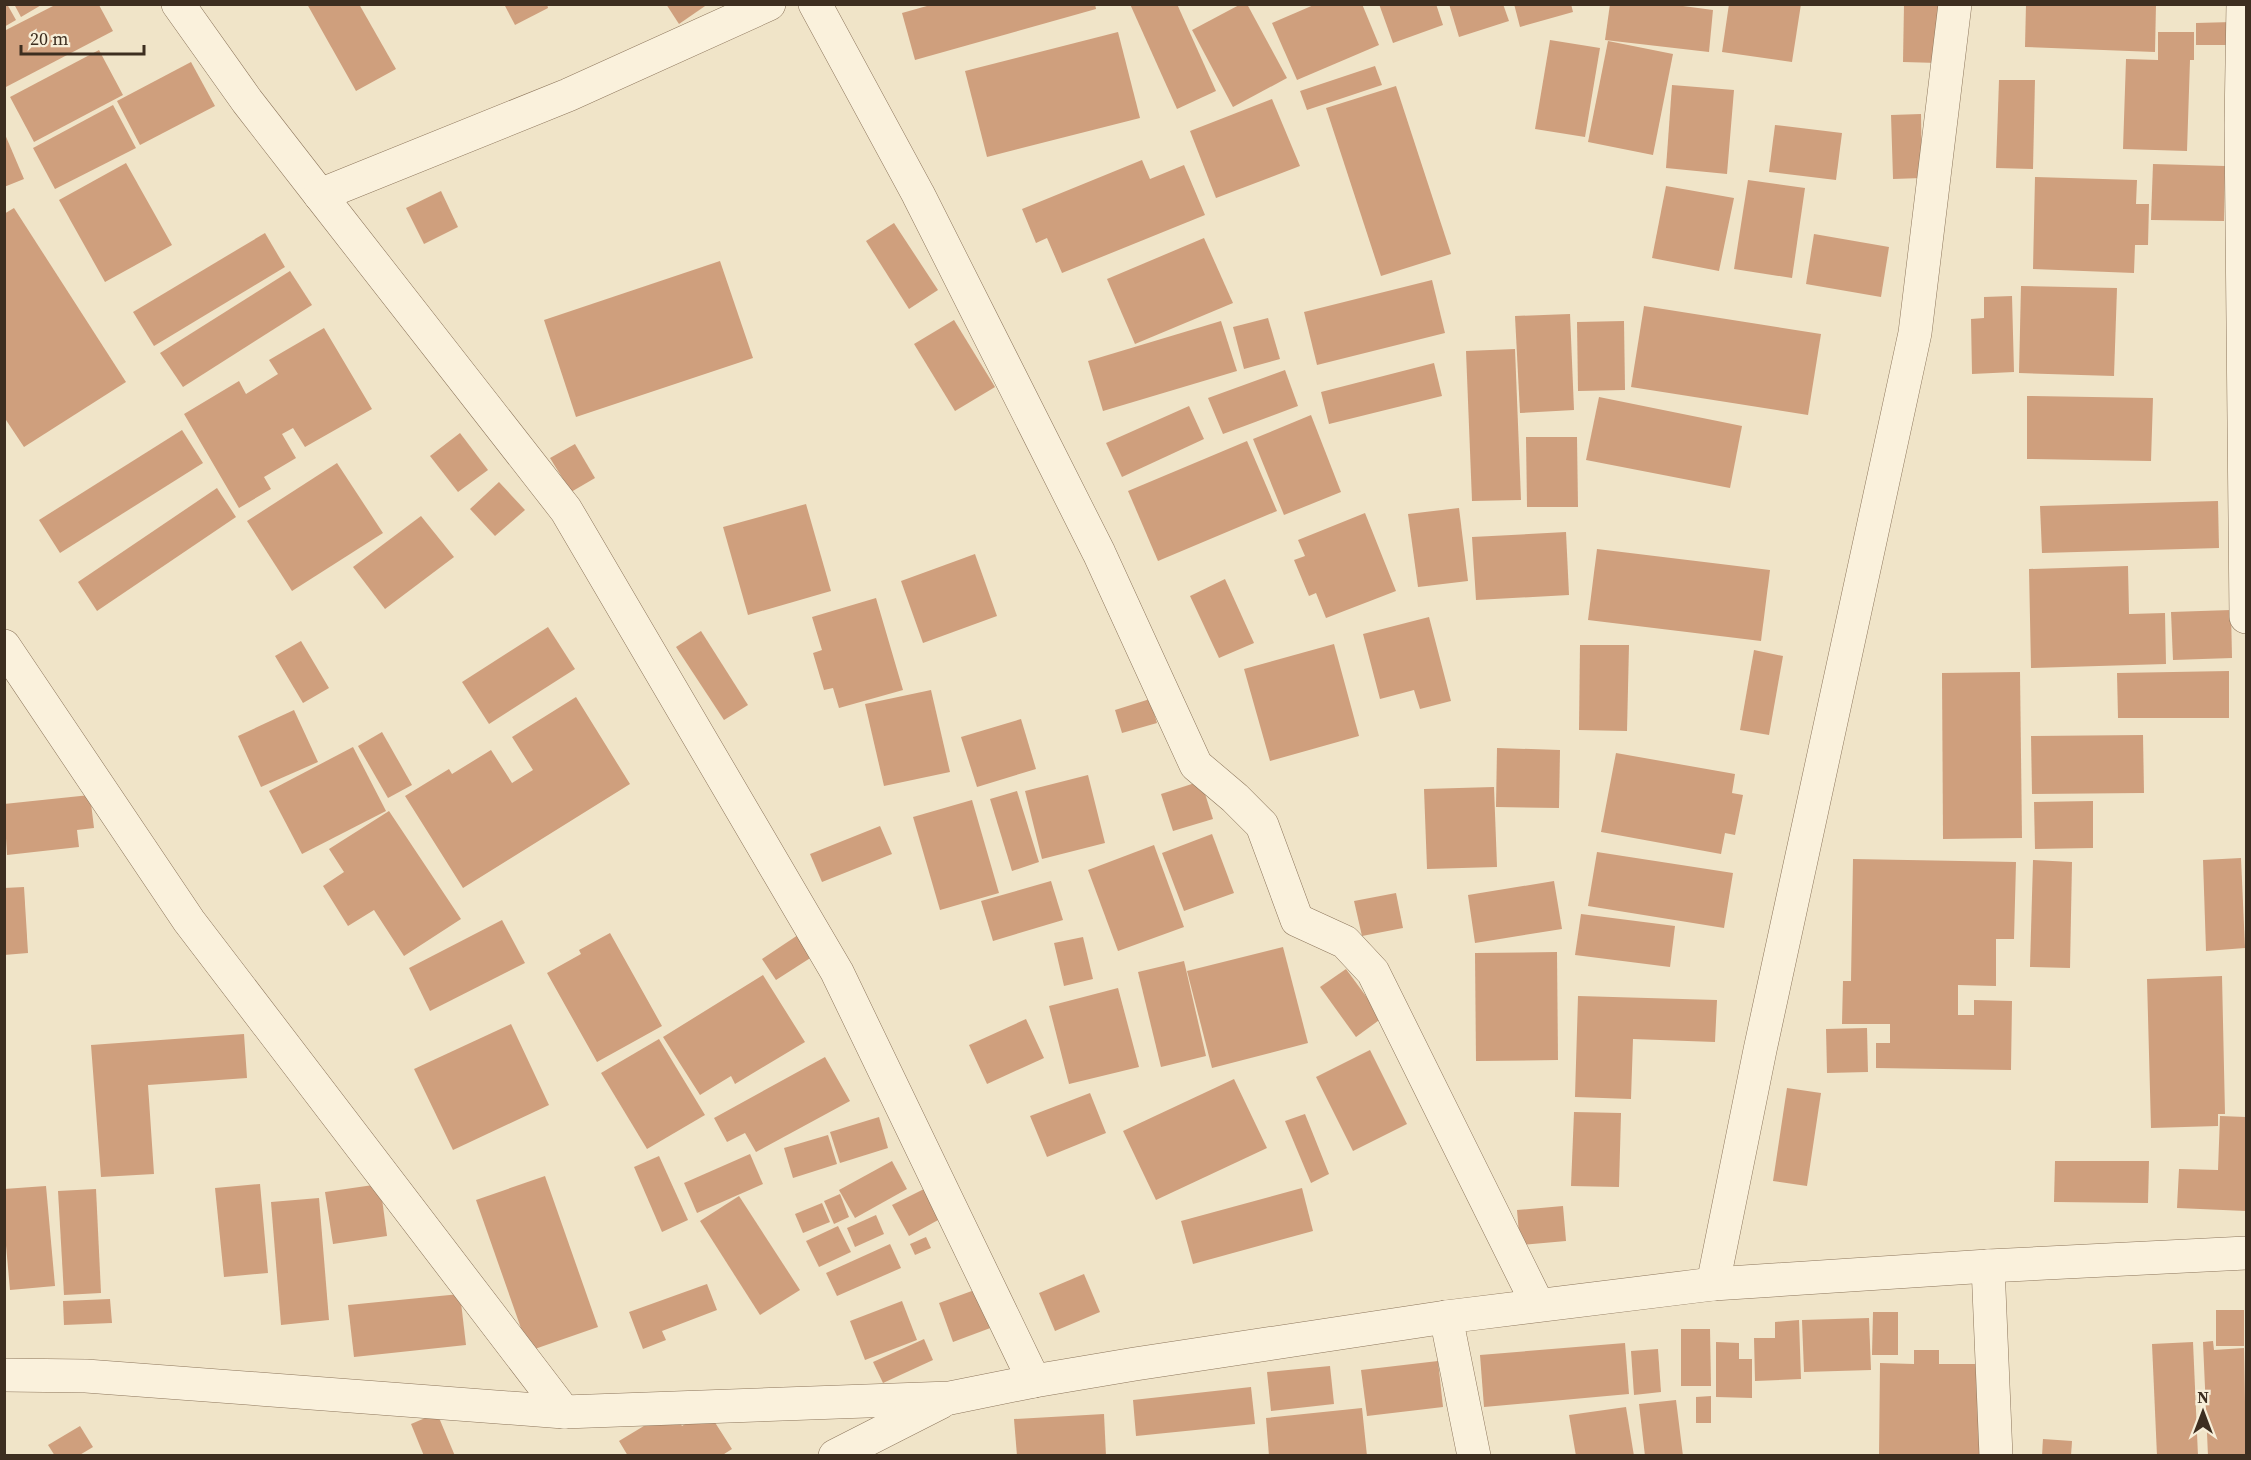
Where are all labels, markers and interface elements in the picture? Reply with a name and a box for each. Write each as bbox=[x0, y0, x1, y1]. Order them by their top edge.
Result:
scale bar bbox=[21, 18, 144, 56]
text: 20 m bbox=[30, 26, 68, 51]
north arrow bbox=[2173, 1382, 2233, 1442]
text: N bbox=[2197, 1386, 2209, 1408]

